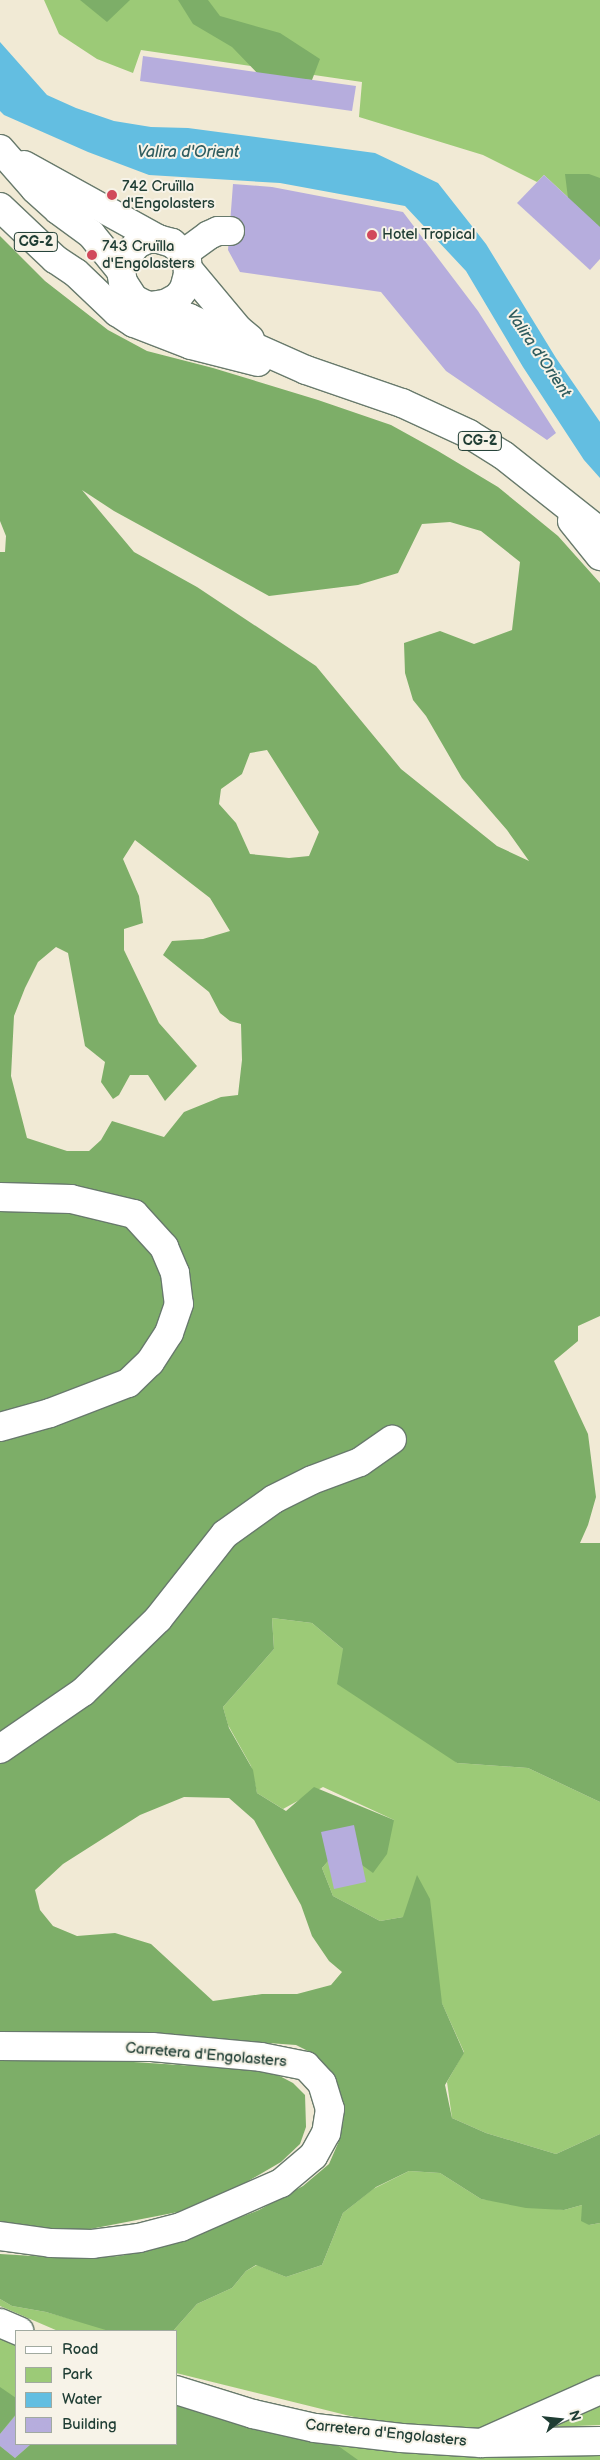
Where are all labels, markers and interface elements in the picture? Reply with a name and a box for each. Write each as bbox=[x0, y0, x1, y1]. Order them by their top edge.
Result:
water label: Valira d'Orient bbox=[137, 143, 239, 163]
place label: 742 Cruïlla d'Engolasters bbox=[122, 177, 215, 212]
marker: 742 Cruïlla d'Engolasters bbox=[106, 189, 118, 201]
place label: Hotel Tropical bbox=[382, 226, 476, 244]
marker: Hotel Tropical bbox=[366, 229, 378, 241]
road number: CG-2 bbox=[14, 230, 58, 253]
place label: 743 Cruïlla d'Engolasters bbox=[102, 237, 195, 272]
marker: 743 Cruïlla d'Engolasters bbox=[86, 249, 98, 261]
water label: Valira d'Orient bbox=[502, 306, 574, 402]
road number: CG-2 bbox=[458, 430, 502, 452]
street label: Carretera d'Engolasters bbox=[125, 2039, 287, 2071]
legend bbox=[15, 2330, 178, 2445]
text: Road bbox=[62, 2340, 98, 2359]
text: Park bbox=[62, 2365, 92, 2384]
text: Water bbox=[62, 2390, 102, 2409]
north arrow bbox=[535, 2395, 585, 2445]
text: N bbox=[565, 2408, 585, 2423]
text: Building bbox=[62, 2415, 117, 2434]
street label: Carretera d'Engolasters bbox=[305, 2416, 467, 2450]

